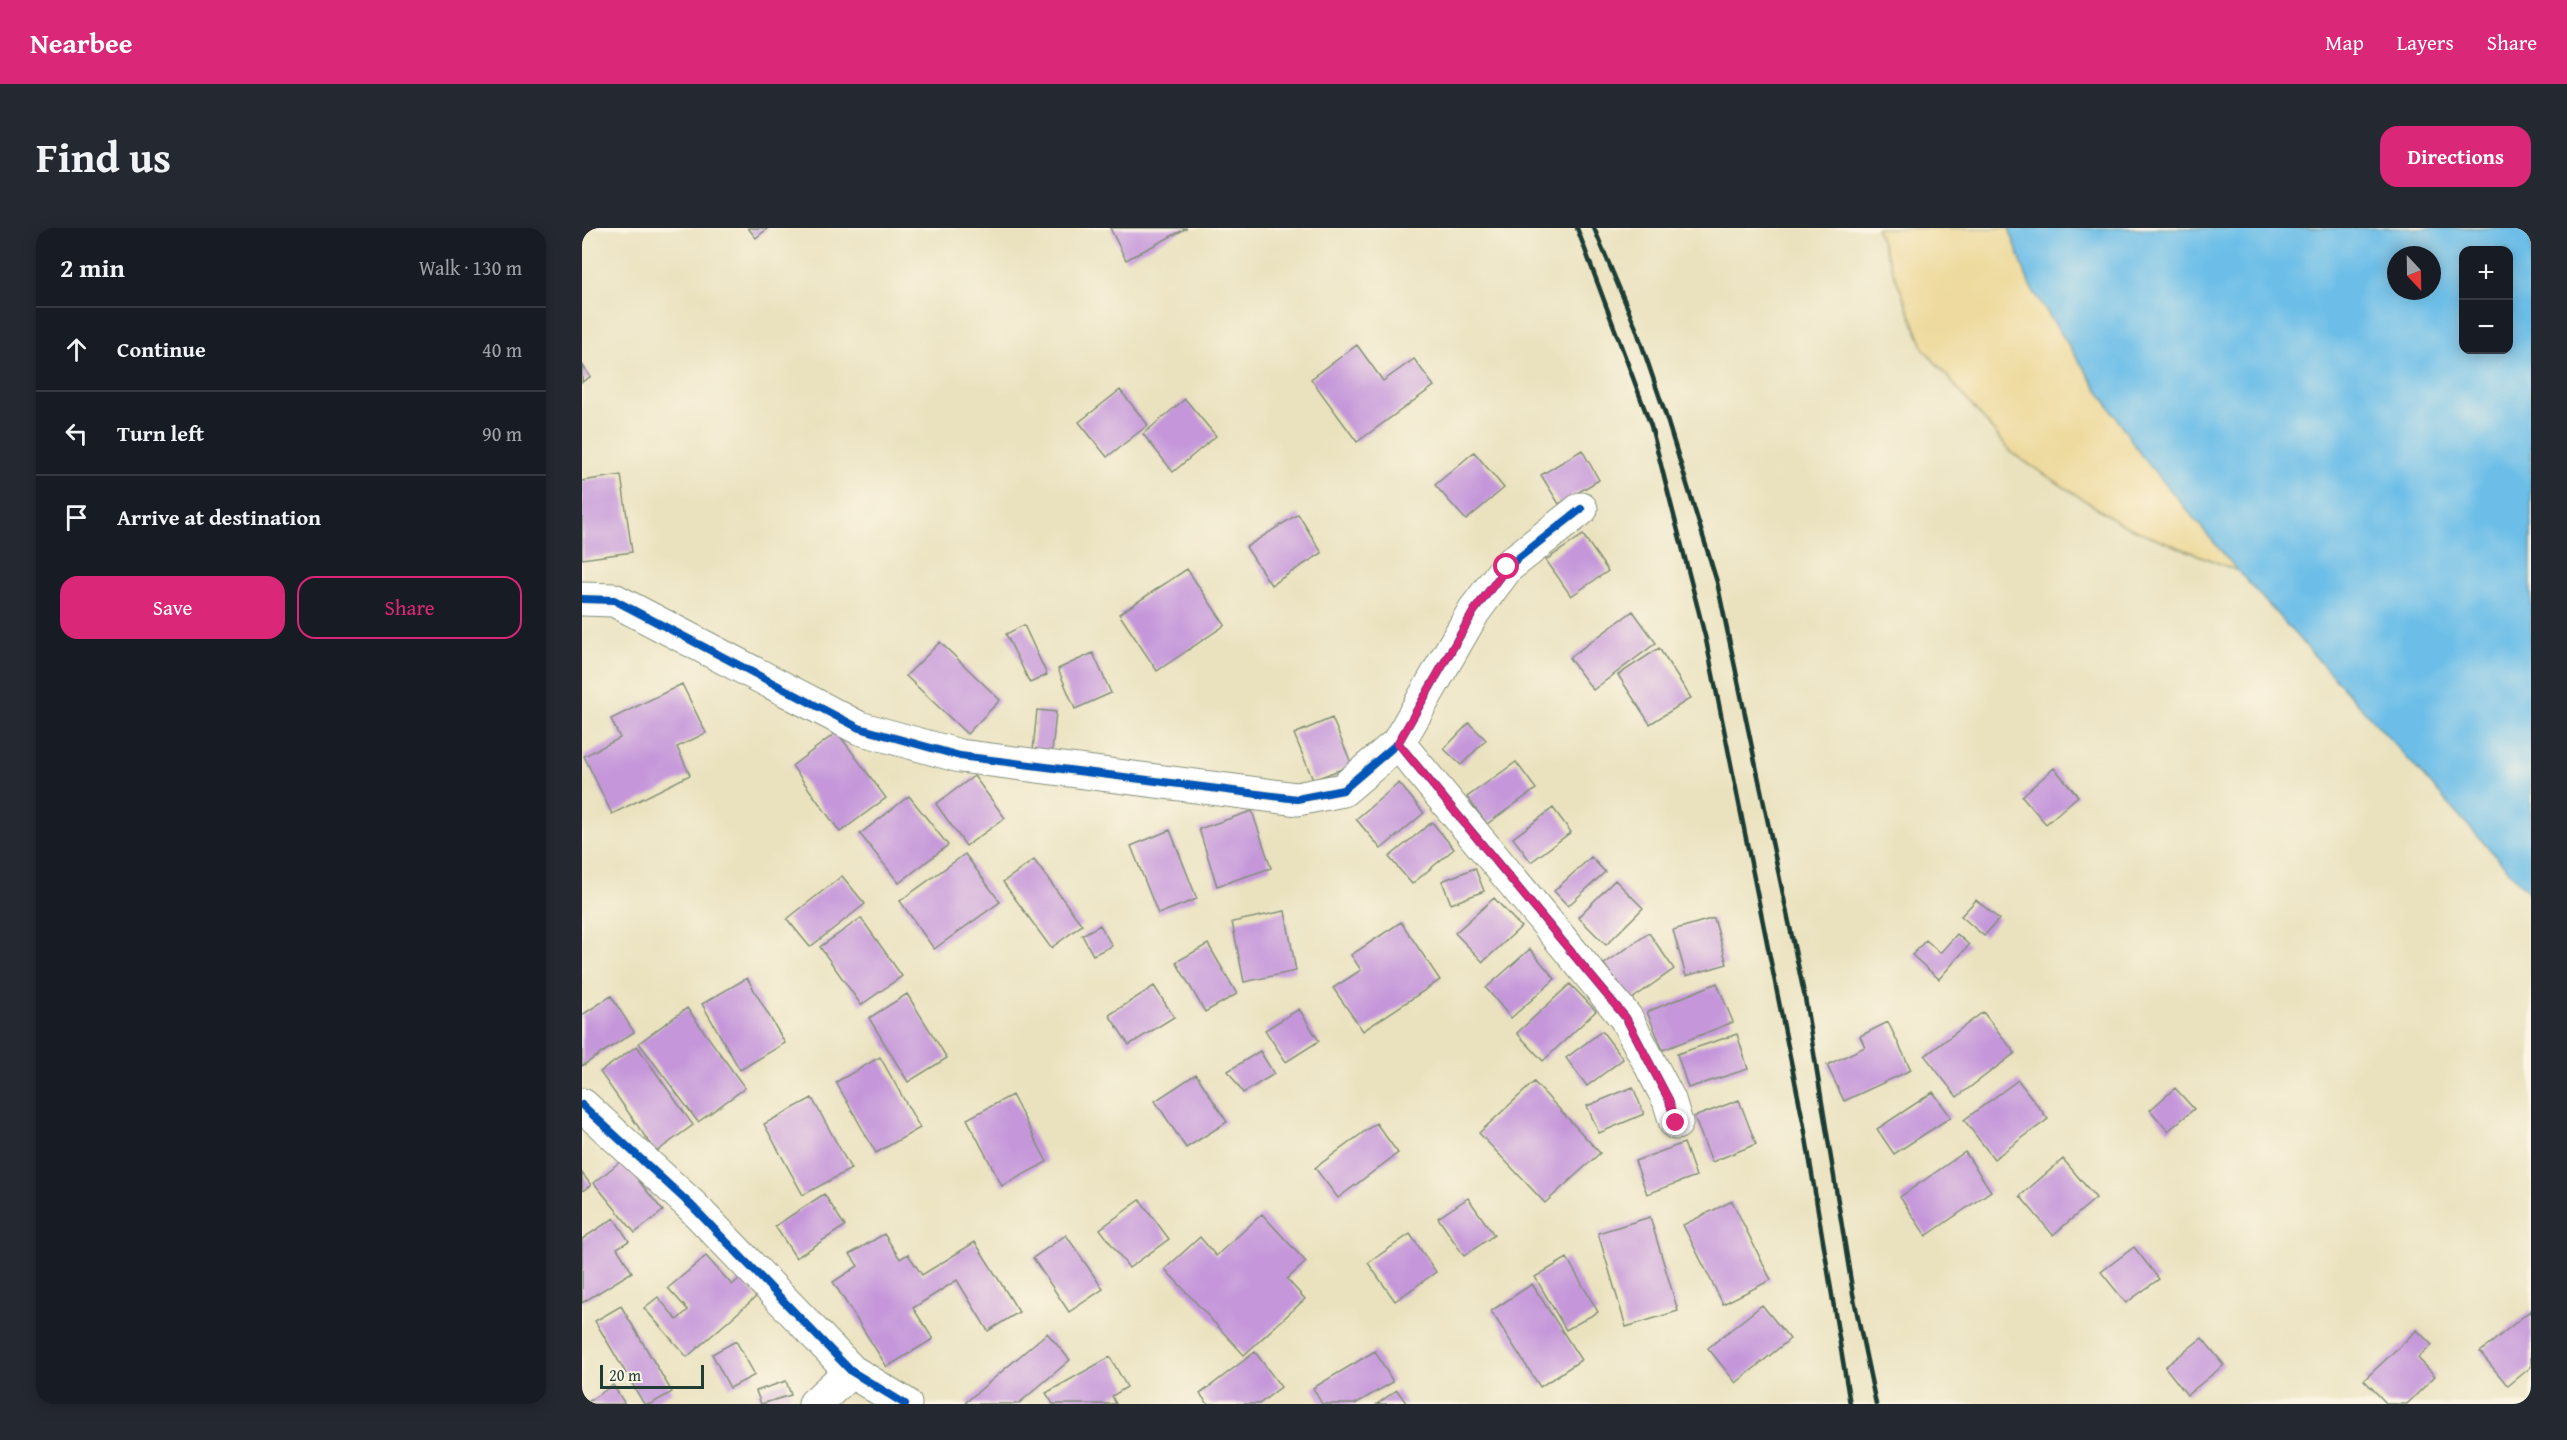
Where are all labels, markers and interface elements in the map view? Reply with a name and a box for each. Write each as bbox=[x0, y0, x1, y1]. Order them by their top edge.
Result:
text: Nearbee bbox=[30, 22, 133, 63]
text: Map bbox=[2325, 27, 2364, 58]
text: Layers bbox=[2397, 27, 2454, 58]
text: Share bbox=[2487, 27, 2537, 58]
text: Find us bbox=[36, 126, 171, 187]
button: Directions bbox=[2380, 126, 2531, 187]
north arrow bbox=[2387, 246, 2441, 300]
map controls bbox=[2459, 246, 2513, 354]
button: + bbox=[2459, 246, 2513, 300]
text: 2 min bbox=[60, 248, 125, 287]
text: Walk · 130 m bbox=[419, 253, 522, 282]
button: − bbox=[2459, 300, 2513, 354]
icon: ahead bbox=[60, 333, 93, 366]
text: Continue bbox=[117, 333, 206, 365]
text: 40 m bbox=[482, 335, 522, 364]
icon: left bbox=[60, 417, 93, 450]
text: Turn left bbox=[117, 417, 204, 449]
text: 90 m bbox=[482, 419, 522, 448]
icon: arrive bbox=[60, 501, 93, 534]
text: Arrive at destination bbox=[117, 501, 321, 533]
route start bbox=[1493, 553, 1519, 579]
button: Save bbox=[60, 576, 285, 639]
button: Share bbox=[297, 576, 522, 639]
route end bbox=[1662, 1109, 1688, 1135]
scale bar bbox=[600, 1362, 704, 1390]
text: 20 m bbox=[609, 1363, 641, 1387]

